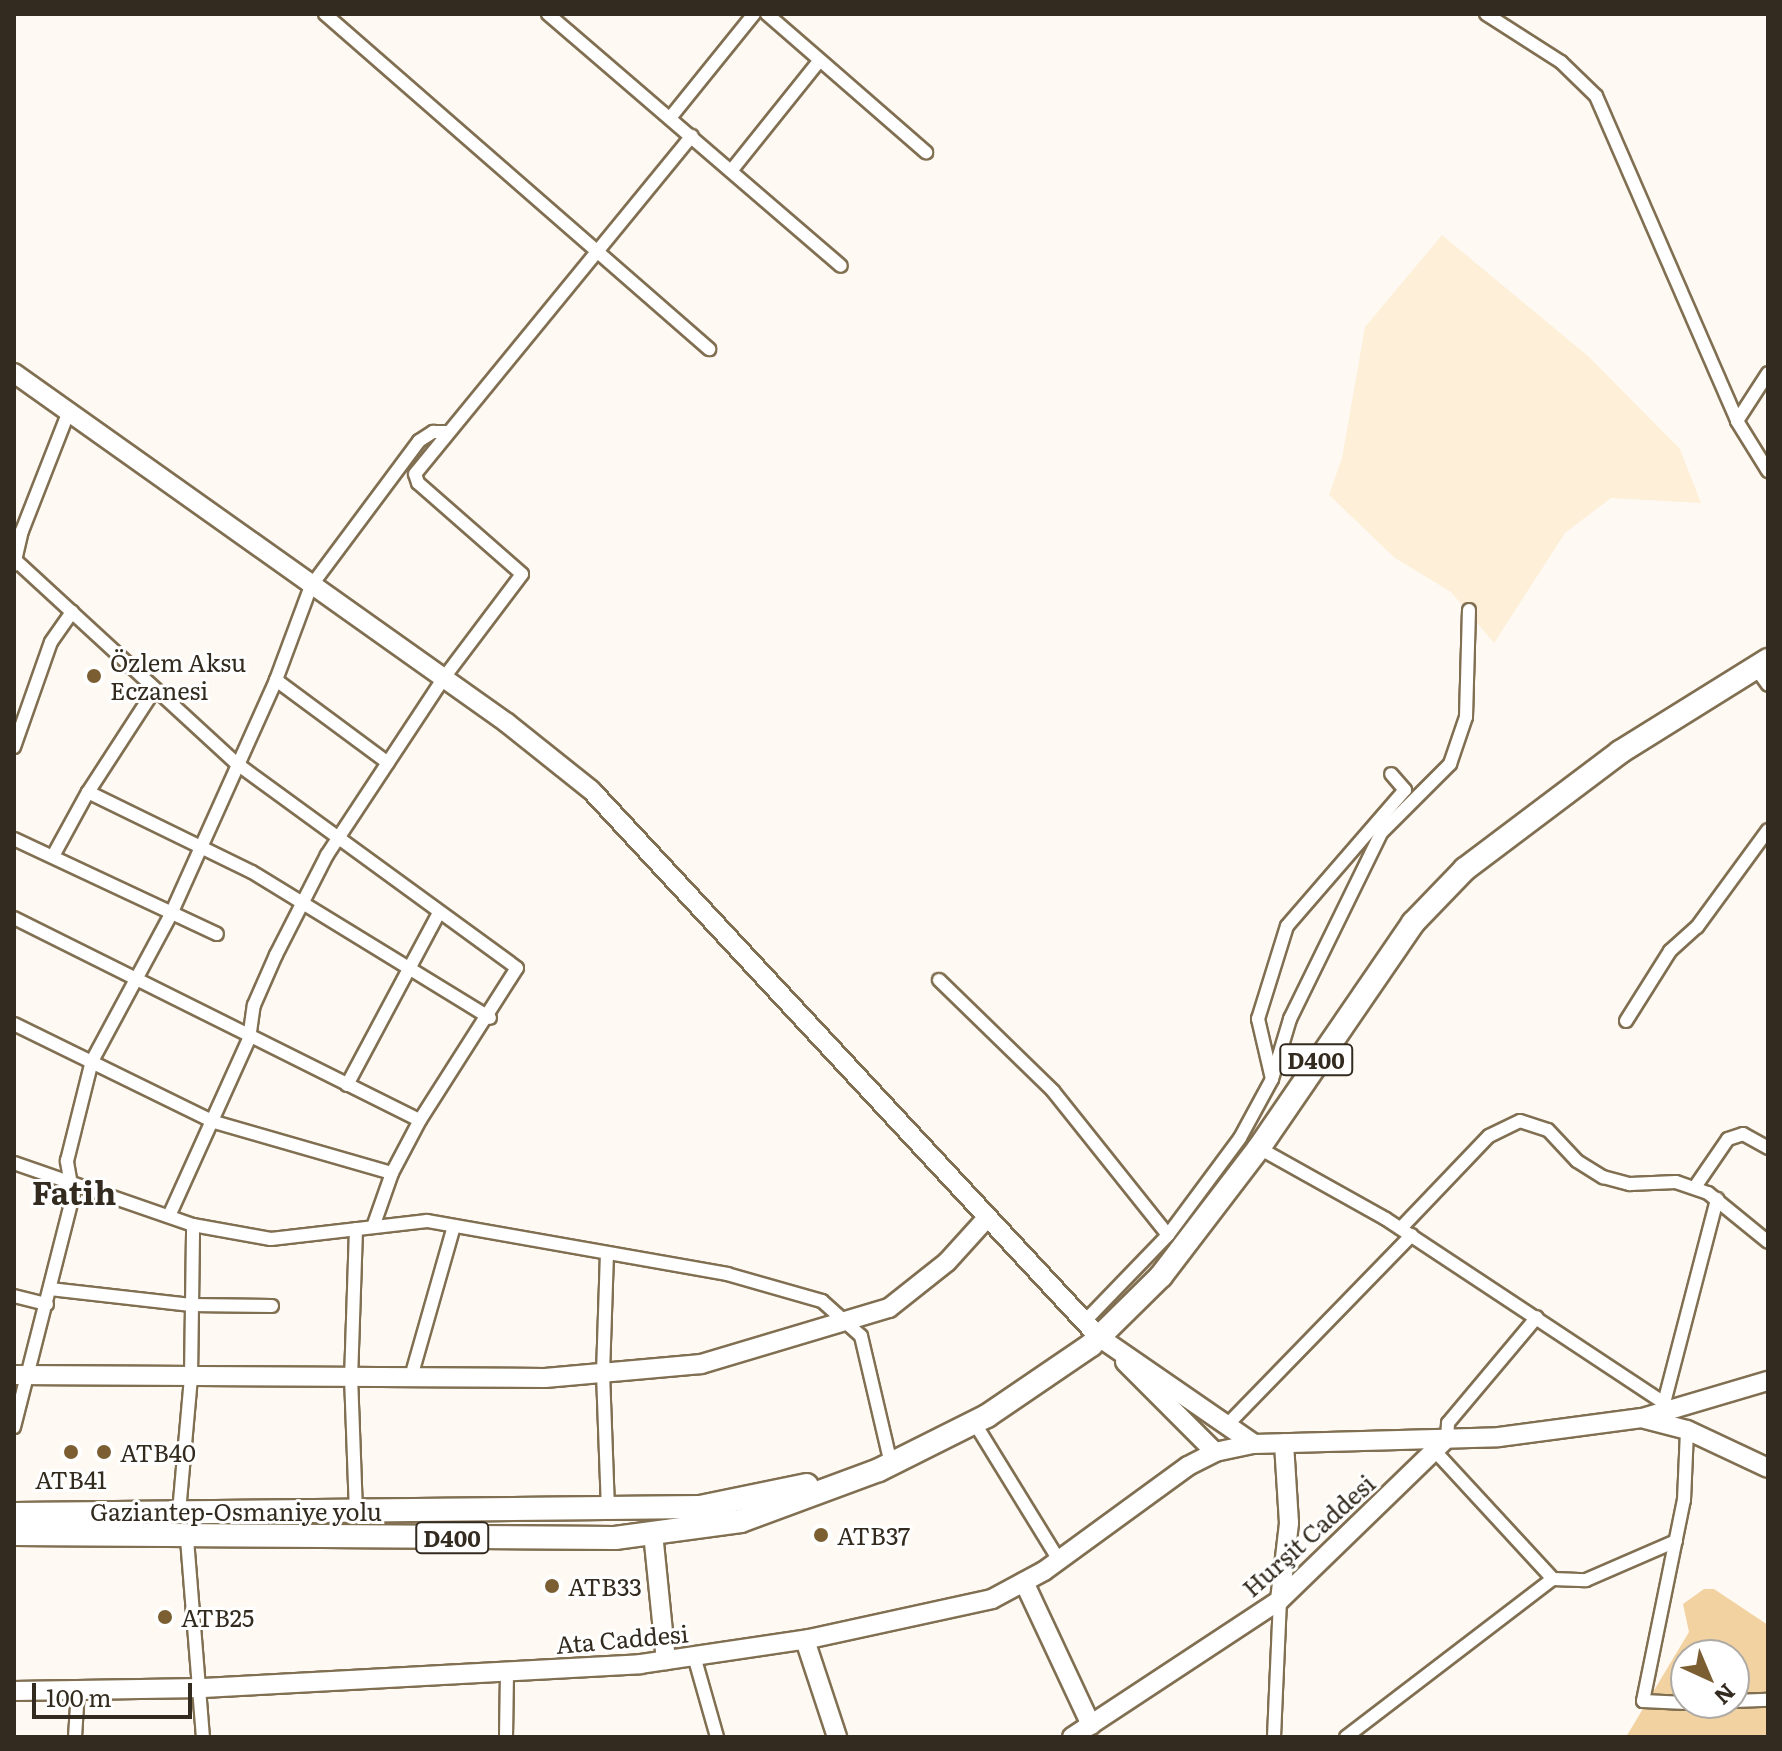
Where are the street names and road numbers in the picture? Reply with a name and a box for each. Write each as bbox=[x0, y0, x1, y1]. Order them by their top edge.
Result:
road number: D400 bbox=[1278, 1042, 1354, 1078]
street label: Hurşit Caddesi bbox=[1236, 1468, 1380, 1602]
street label: Gaziantep-Osmaniye yolu bbox=[90, 1497, 382, 1525]
road number: D400 bbox=[414, 1520, 490, 1556]
street label: Ata Caddesi bbox=[555, 1618, 689, 1658]

